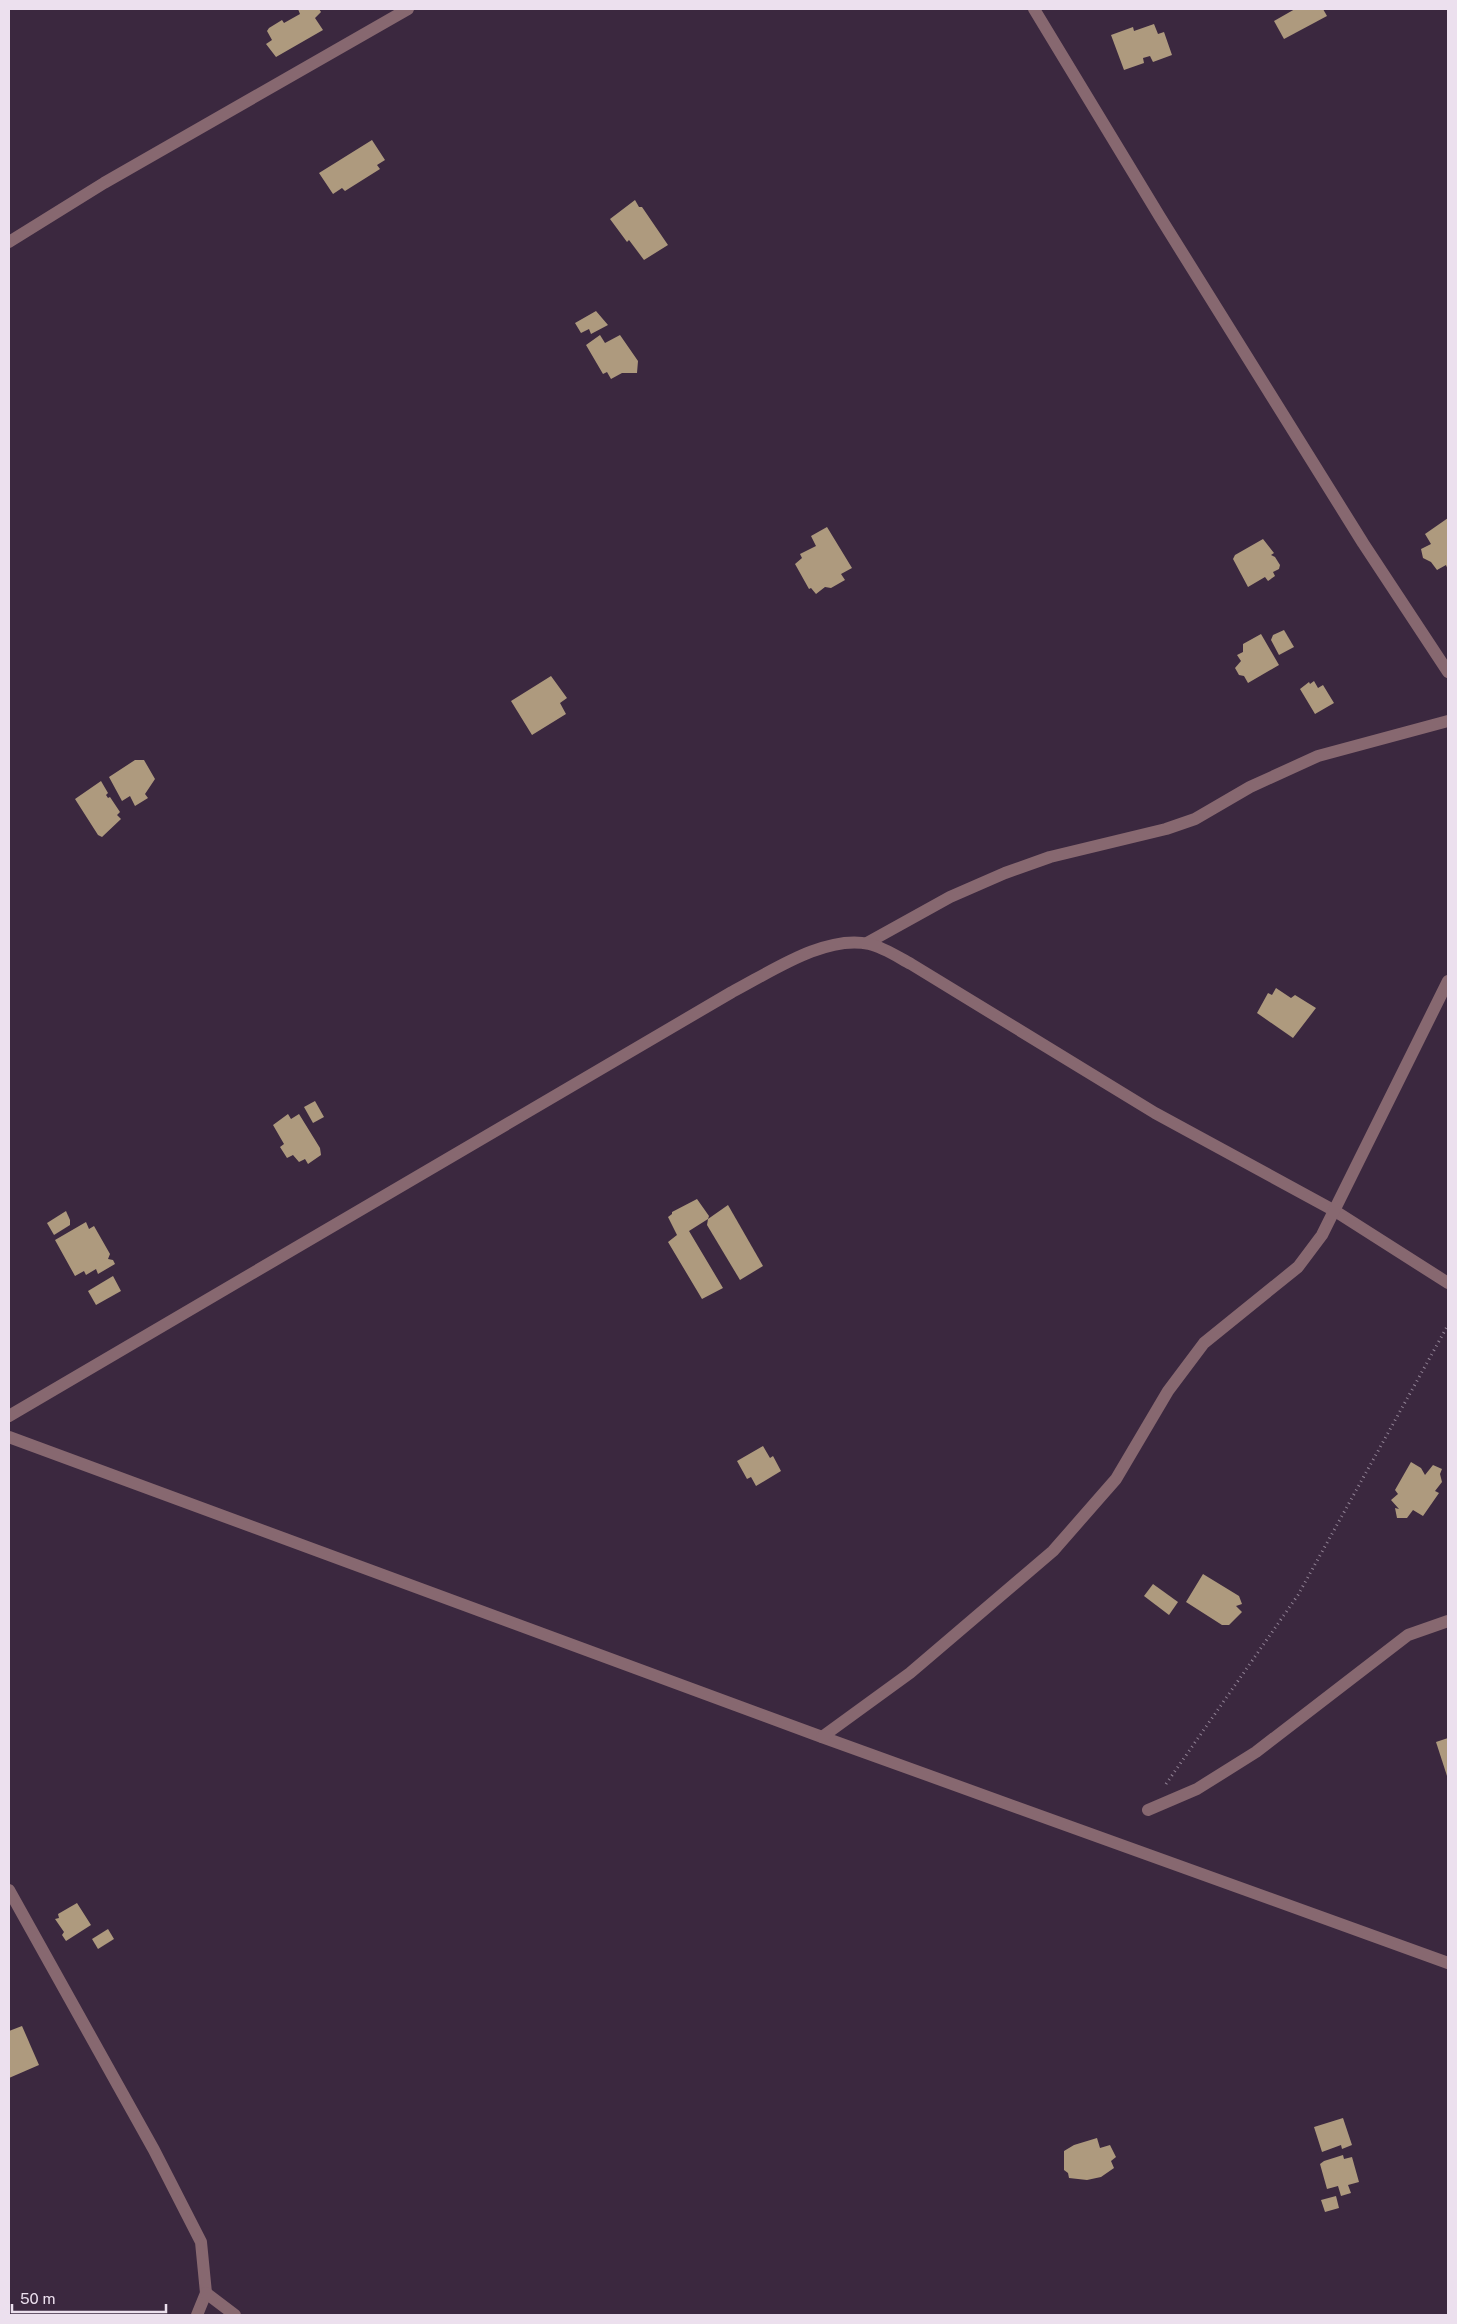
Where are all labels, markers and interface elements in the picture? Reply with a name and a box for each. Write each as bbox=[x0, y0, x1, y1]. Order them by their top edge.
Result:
scale bar bbox=[12, 2282, 166, 2314]
text: 50 m bbox=[20, 2290, 55, 2307]

